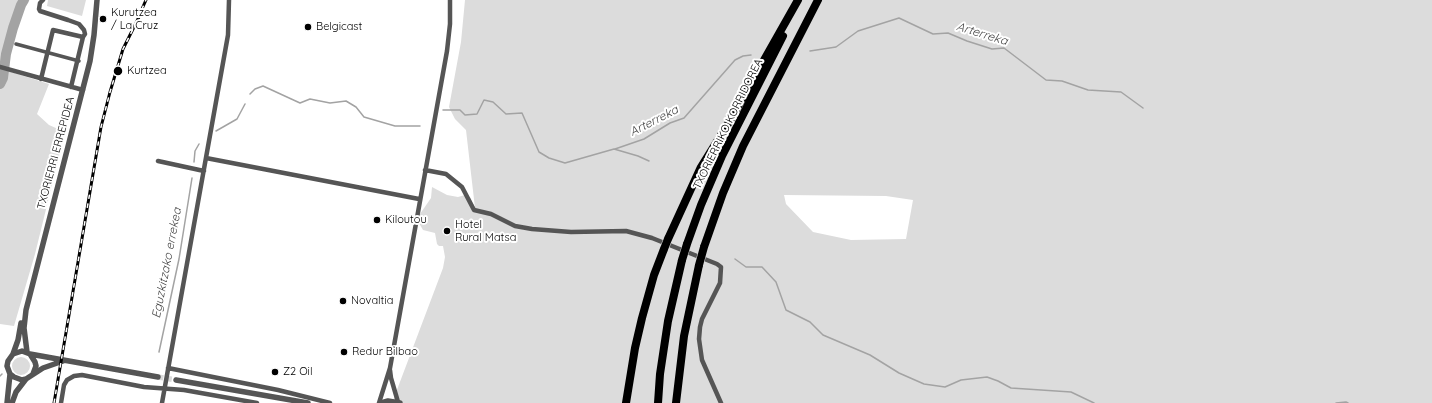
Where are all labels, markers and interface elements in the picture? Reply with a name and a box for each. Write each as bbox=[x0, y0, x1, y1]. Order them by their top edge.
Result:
place label: Kurutzea / La Cruz bbox=[111, 6, 158, 32]
marker: Kurutzea / La Cruz bbox=[98, 14, 108, 24]
water label: Arterreka bbox=[955, 19, 1009, 49]
place label: Belgicast bbox=[316, 20, 362, 34]
marker: Belgicast bbox=[303, 22, 313, 32]
street label: TXORIERRIKO KORRIDOREA bbox=[691, 56, 765, 192]
place label: Kurtzea bbox=[127, 64, 167, 78]
marker: Kurtzea bbox=[112, 65, 124, 77]
street label: TXORIERRI ERREPIDEA bbox=[35, 95, 77, 211]
water label: Arterreka bbox=[627, 103, 681, 139]
water label: Eguzkitzako errekea bbox=[149, 207, 185, 319]
place label: Kiloutou bbox=[385, 213, 427, 227]
marker: Kiloutou bbox=[372, 215, 382, 225]
place label: Hotel Rural Matsa bbox=[455, 218, 516, 244]
marker: Hotel Rural Matsa bbox=[442, 226, 452, 236]
place label: Novaltia bbox=[351, 294, 393, 308]
marker: Novaltia bbox=[338, 296, 348, 306]
place label: Redur Bilbao bbox=[352, 345, 418, 359]
marker: Redur Bilbao bbox=[339, 347, 349, 357]
place label: Z2 Oil bbox=[283, 365, 312, 379]
marker: Z2 Oil bbox=[270, 367, 280, 377]

